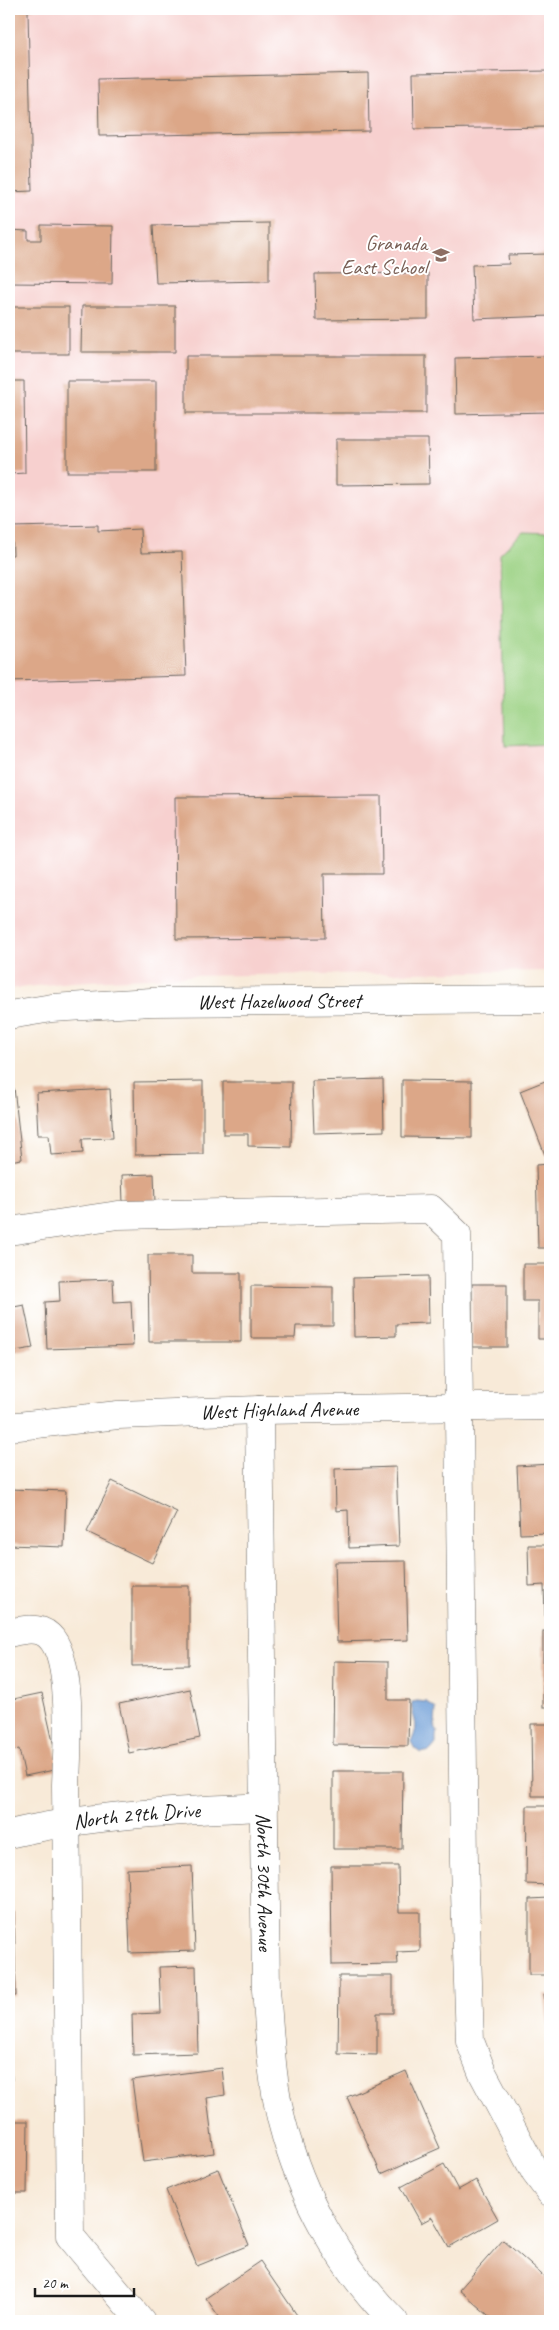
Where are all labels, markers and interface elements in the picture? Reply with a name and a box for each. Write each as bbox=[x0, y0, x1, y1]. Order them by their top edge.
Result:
place label: Granada East School bbox=[341, 230, 430, 280]
school or university icon: Granada East School bbox=[431, 245, 451, 265]
street label: West Hazelwood Street bbox=[197, 987, 364, 1015]
street label: West Highland Avenue bbox=[200, 1396, 359, 1425]
street label: North 29th Drive bbox=[71, 1797, 202, 1835]
street label: North 30th Avenue bbox=[251, 1813, 279, 1952]
scale bar bbox=[35, 2265, 134, 2297]
text: 20 m bbox=[42, 2274, 69, 2293]

